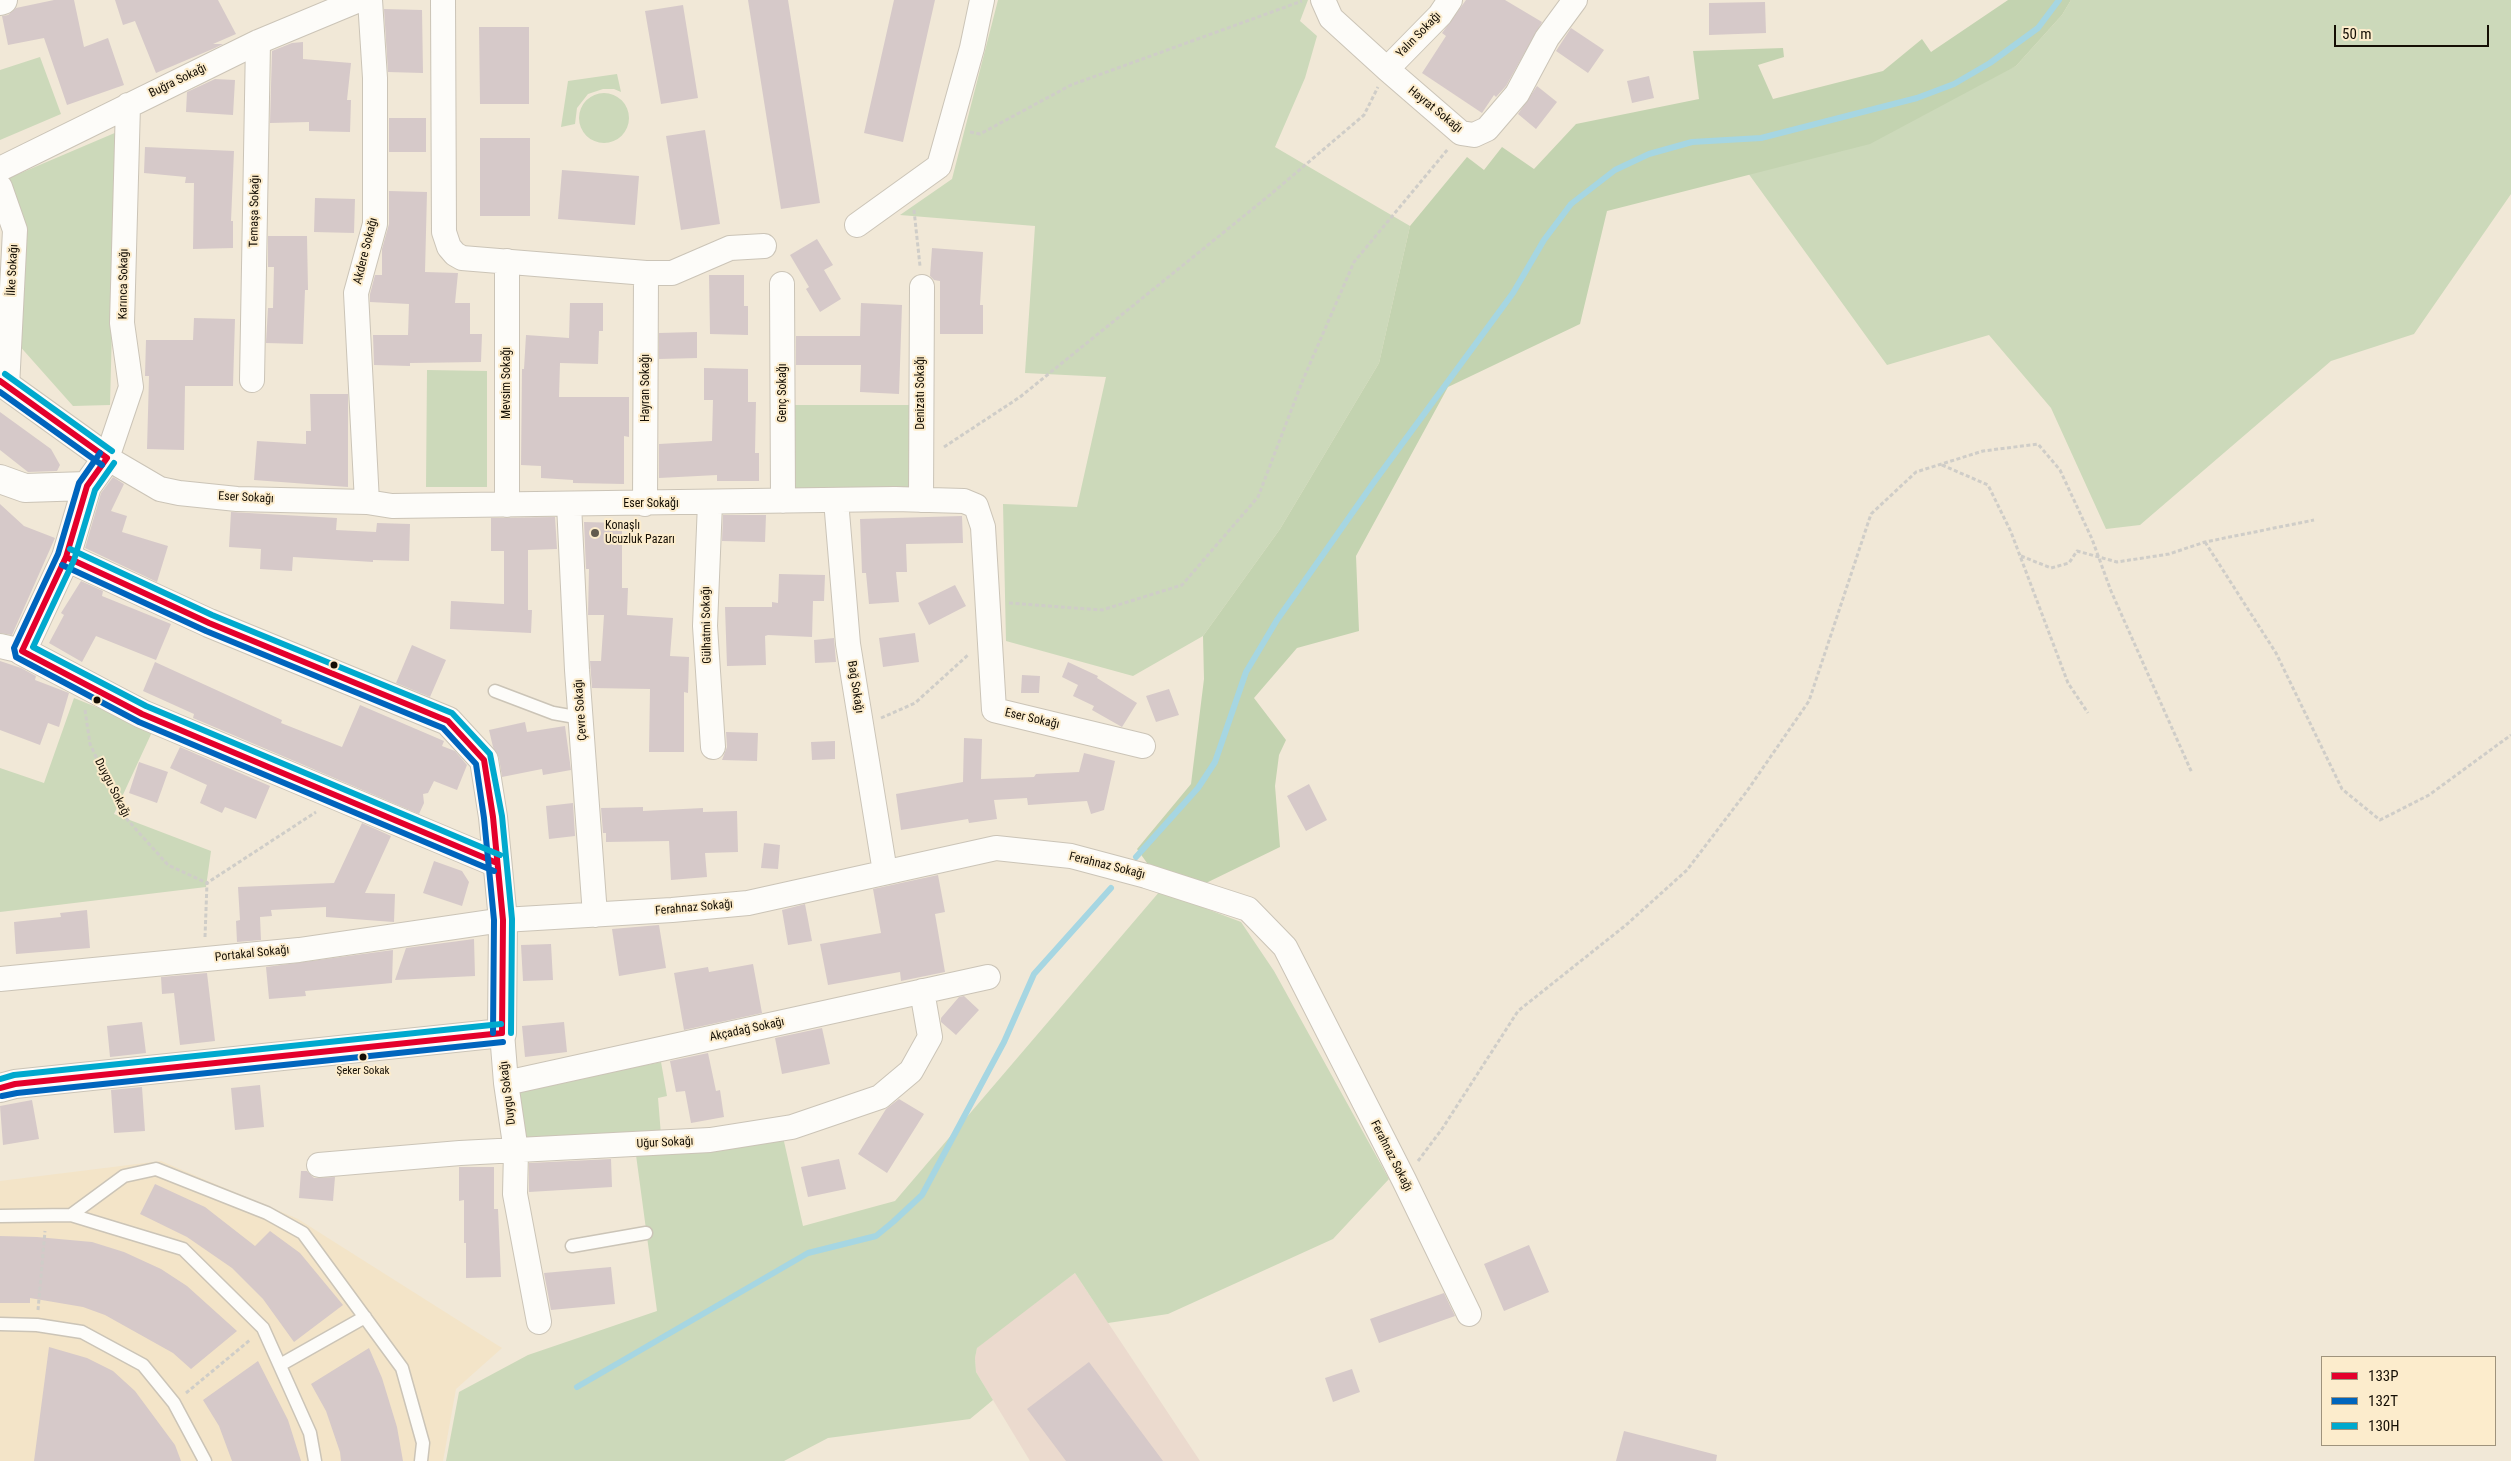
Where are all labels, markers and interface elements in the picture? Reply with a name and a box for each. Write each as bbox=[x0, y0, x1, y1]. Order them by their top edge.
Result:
street label: Yalın Sokağı bbox=[1394, 9, 1444, 61]
scale bar bbox=[2336, 15, 2491, 47]
text: 50 m bbox=[2342, 25, 2372, 43]
street label: Buğra Sokağı bbox=[147, 61, 209, 101]
street label: Hayrat Sokağı bbox=[1405, 84, 1465, 136]
street label: Temaşa Sokağı bbox=[247, 175, 263, 247]
street label: Akdere Sokağı bbox=[351, 216, 381, 286]
street label: İlke Sokağı bbox=[4, 244, 22, 296]
street label: Karınca Sokağı bbox=[116, 248, 132, 320]
street label: Mevsim Sokağı bbox=[500, 347, 514, 419]
street label: Hayran Sokağı bbox=[639, 354, 653, 422]
street label: Denizatı Sokağı bbox=[914, 356, 928, 430]
street label: Genç Sokağı bbox=[776, 364, 790, 422]
street label: Eser Sokağı bbox=[218, 489, 274, 507]
street label: Eser Sokağı bbox=[623, 497, 679, 511]
place label: Konaşlı Ucuzluk Pazarı bbox=[605, 519, 675, 547]
marker: Konaşlı Ucuzluk Pazarı bbox=[589, 527, 601, 539]
street label: Gülhatmi Sokağı bbox=[699, 586, 715, 664]
unlabelled marker bbox=[329, 660, 339, 670]
street label: Bağ Sokağı bbox=[844, 660, 866, 714]
street label: Çevre Sokağı bbox=[572, 679, 590, 741]
unlabelled marker bbox=[92, 695, 102, 705]
street label: Eser Sokağı bbox=[1003, 706, 1061, 732]
street label: Duygu Sokağı bbox=[91, 756, 133, 820]
street label: Ferahnaz Sokağı bbox=[1067, 850, 1147, 882]
street label: Ferahnaz Sokağı bbox=[655, 897, 733, 919]
street label: Portakal Sokağı bbox=[214, 943, 290, 965]
street label: Akçadağ Sokağı bbox=[708, 1015, 786, 1045]
marker: Şeker Sokak bbox=[358, 1052, 368, 1062]
street label: Duygu Sokağı bbox=[497, 1060, 519, 1126]
place label: Şeker Sokak bbox=[336, 1064, 390, 1078]
street label: Ferahnaz Sokağı bbox=[1367, 1118, 1415, 1194]
street label: Uğur Sokağı bbox=[636, 1134, 694, 1152]
legend bbox=[2321, 1356, 2496, 1446]
text: 133P bbox=[2368, 1367, 2399, 1385]
text: 132T bbox=[2368, 1392, 2398, 1410]
text: 130H bbox=[2368, 1417, 2400, 1435]

